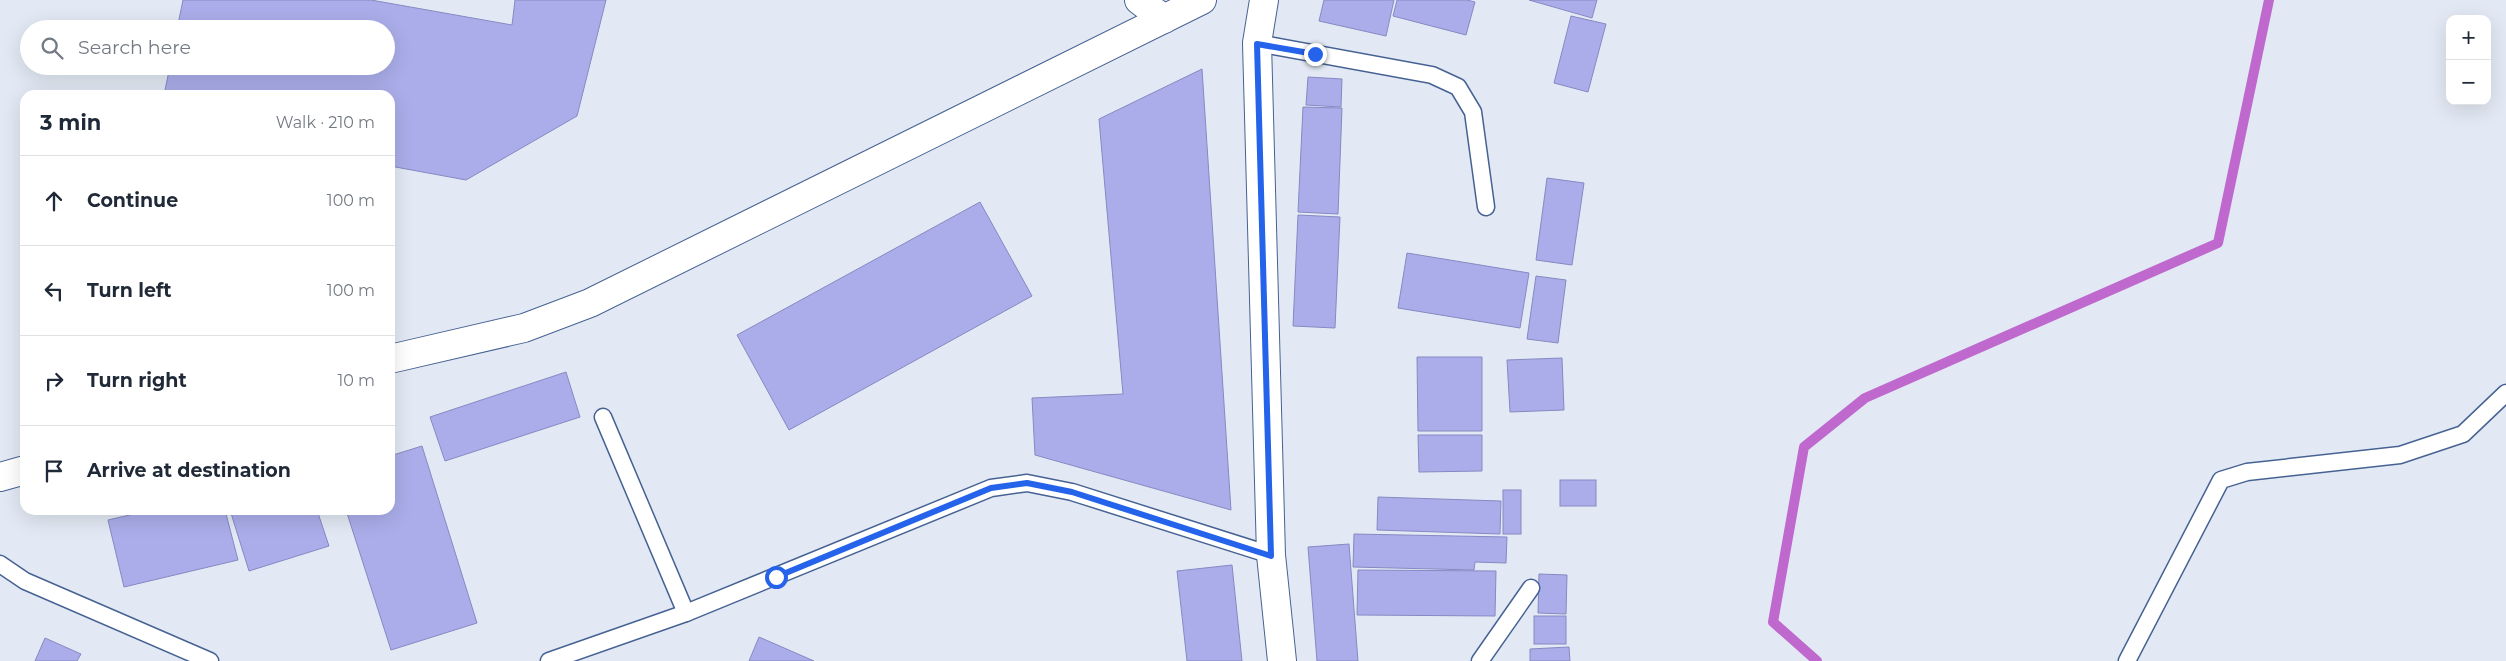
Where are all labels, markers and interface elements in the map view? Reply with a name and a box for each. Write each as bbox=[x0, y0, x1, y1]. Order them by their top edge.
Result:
map controls bbox=[2446, 15, 2491, 105]
button: + bbox=[2446, 15, 2491, 60]
search box bbox=[20, 20, 395, 75]
icon: search bbox=[38, 34, 66, 62]
text: Search here bbox=[78, 36, 191, 59]
route end bbox=[1304, 43, 1327, 66]
button: − bbox=[2446, 60, 2491, 105]
text: 3 min bbox=[40, 110, 101, 135]
text: Walk · 210 m bbox=[276, 113, 375, 132]
icon: ahead bbox=[40, 187, 68, 215]
text: Continue bbox=[87, 189, 178, 212]
text: 100 m bbox=[327, 191, 375, 210]
icon: left bbox=[40, 277, 68, 305]
text: Turn left bbox=[87, 279, 172, 302]
text: 100 m bbox=[327, 281, 375, 300]
icon: right bbox=[40, 367, 68, 395]
text: Turn right bbox=[87, 369, 187, 392]
text: 10 m bbox=[337, 371, 375, 390]
icon: arrive bbox=[40, 457, 68, 485]
text: Arrive at destination bbox=[87, 459, 291, 482]
route start bbox=[765, 566, 788, 589]

